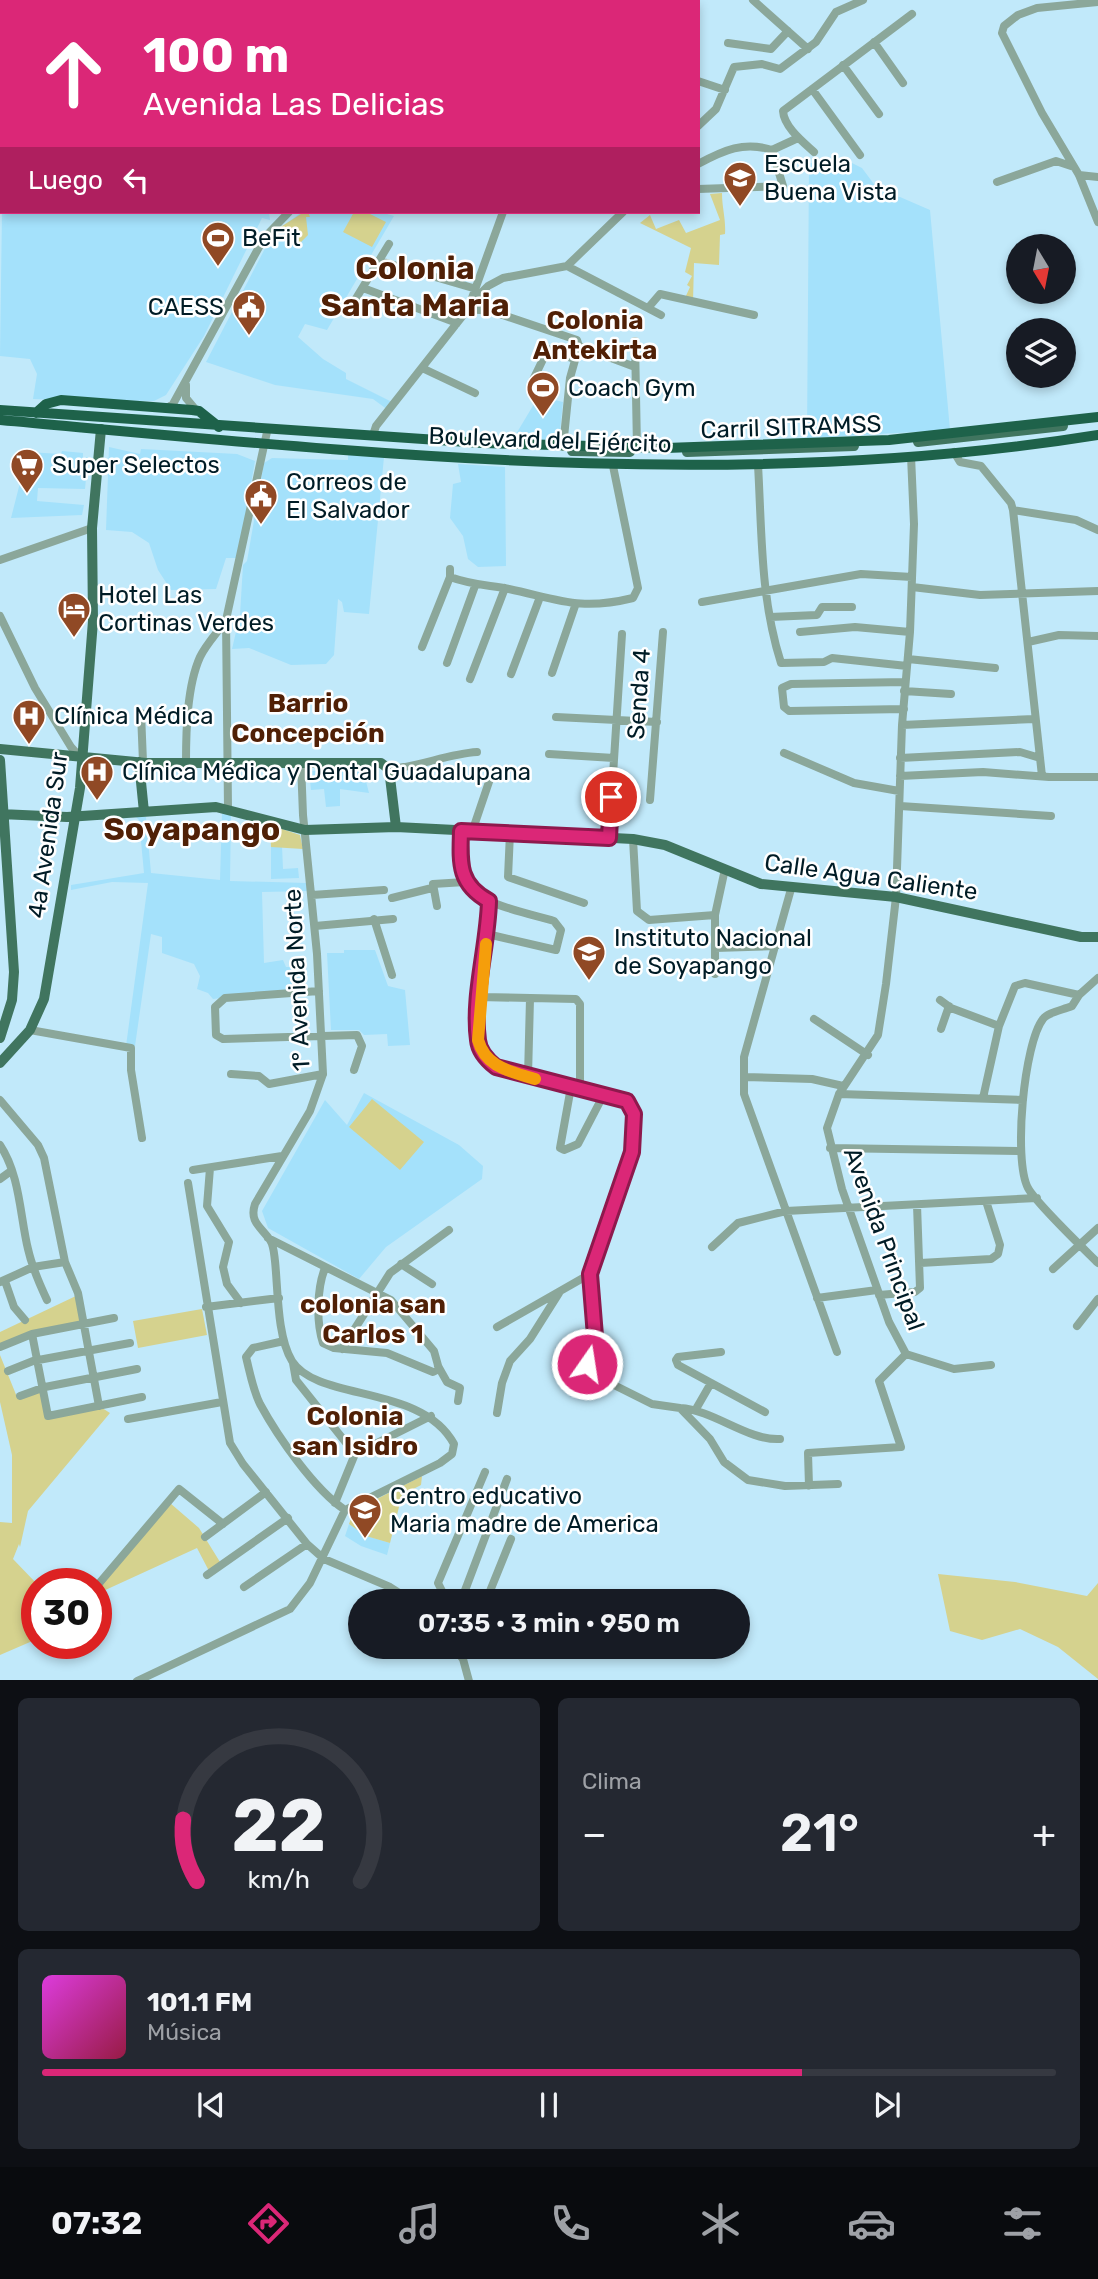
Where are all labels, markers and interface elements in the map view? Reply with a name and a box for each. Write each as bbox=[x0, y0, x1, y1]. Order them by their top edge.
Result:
text: 100 m bbox=[143, 26, 289, 84]
icon: ahead bbox=[28, 28, 119, 119]
text: Avenida Las Delicias bbox=[143, 85, 445, 123]
place label: Escuela Buena Vista bbox=[764, 150, 897, 206]
school or university icon: Escuela Buena Vista bbox=[721, 159, 759, 208]
icon: left bbox=[117, 161, 155, 199]
text: Luego bbox=[28, 165, 103, 196]
sports icon: BeFit bbox=[199, 219, 237, 268]
place label: BeFit bbox=[242, 224, 301, 252]
north arrow bbox=[1006, 234, 1076, 304]
map controls bbox=[1006, 234, 1076, 388]
district label: Colonia Santa Maria bbox=[320, 249, 510, 324]
public building icon: CAESS bbox=[230, 288, 268, 337]
place label: CAESS bbox=[148, 293, 224, 321]
district label: Colonia Antekirta bbox=[533, 305, 657, 366]
button: layers bbox=[1006, 318, 1076, 388]
sports icon: Coach Gym bbox=[524, 369, 562, 418]
place label: Coach Gym bbox=[568, 374, 696, 402]
street label: Carril SITRAMSS bbox=[700, 410, 882, 444]
street label: Boulevard del Ejército bbox=[428, 422, 672, 458]
supermarket icon: Super Selectos bbox=[8, 446, 46, 495]
place label: Super Selectos bbox=[52, 451, 220, 479]
place label: Correos de El Salvador bbox=[286, 468, 410, 524]
public building icon: Correos de El Salvador bbox=[242, 477, 280, 526]
place label: Hotel Las Cortinas Verdes bbox=[98, 581, 274, 637]
hotel icon: Hotel Las Cortinas Verdes bbox=[55, 590, 93, 639]
street label: Senda 4 bbox=[622, 647, 656, 740]
district label: Barrio Concepción bbox=[231, 688, 385, 749]
hospital icon: Clínica Médica bbox=[10, 697, 48, 746]
place label: Clínica Médica bbox=[54, 702, 213, 730]
street label: 4a Avenida Sur bbox=[22, 750, 74, 920]
hospital icon: Clínica Médica y Dental Guadalupana bbox=[78, 753, 116, 802]
place label: Clínica Médica y Dental Guadalupana bbox=[122, 758, 531, 786]
pin bbox=[581, 767, 641, 827]
icon: arrive bbox=[592, 778, 630, 816]
district label: Soyapango bbox=[104, 810, 280, 848]
street label: Calle Agua Caliente bbox=[763, 848, 979, 906]
street label: 1° Avenida Norte bbox=[278, 888, 316, 1072]
place label: Instituto Nacional de Soyapango bbox=[614, 924, 812, 980]
school or university icon: Instituto Nacional de Soyapango bbox=[570, 933, 608, 982]
street label: Avenida Principal bbox=[838, 1144, 930, 1334]
district label: colonia san Carlos 1 bbox=[300, 1289, 446, 1350]
position arrow bbox=[550, 1327, 624, 1401]
district label: Colonia san Isidro bbox=[292, 1401, 418, 1462]
place label: Centro educativo Maria madre de America bbox=[390, 1482, 659, 1538]
school or university icon: Centro educativo Maria madre de America bbox=[346, 1491, 384, 1540]
speed limit sign: 30 bbox=[21, 1568, 112, 1659]
text: 07:35 · 3 min · 950 m bbox=[418, 1608, 680, 1639]
text: Clima bbox=[582, 1767, 642, 1795]
text: 22 bbox=[232, 1783, 326, 1869]
text: 21° bbox=[780, 1802, 859, 1864]
text: − bbox=[582, 1811, 607, 1857]
text: + bbox=[1032, 1811, 1056, 1857]
text: km/h bbox=[248, 1864, 310, 1893]
text: 101.1 FM bbox=[147, 1987, 252, 2018]
text: Música bbox=[147, 2018, 222, 2046]
icon: previous bbox=[192, 2086, 230, 2124]
icon: pause bbox=[530, 2086, 568, 2124]
icon: next bbox=[868, 2086, 906, 2124]
icon: directions bbox=[244, 2199, 293, 2248]
icon: music bbox=[395, 2199, 444, 2248]
icon: phone bbox=[546, 2199, 595, 2248]
icon: climate bbox=[696, 2199, 745, 2248]
icon: car bbox=[847, 2199, 896, 2248]
icon: filters bbox=[998, 2199, 1047, 2248]
text: 07:32 bbox=[51, 2204, 142, 2242]

